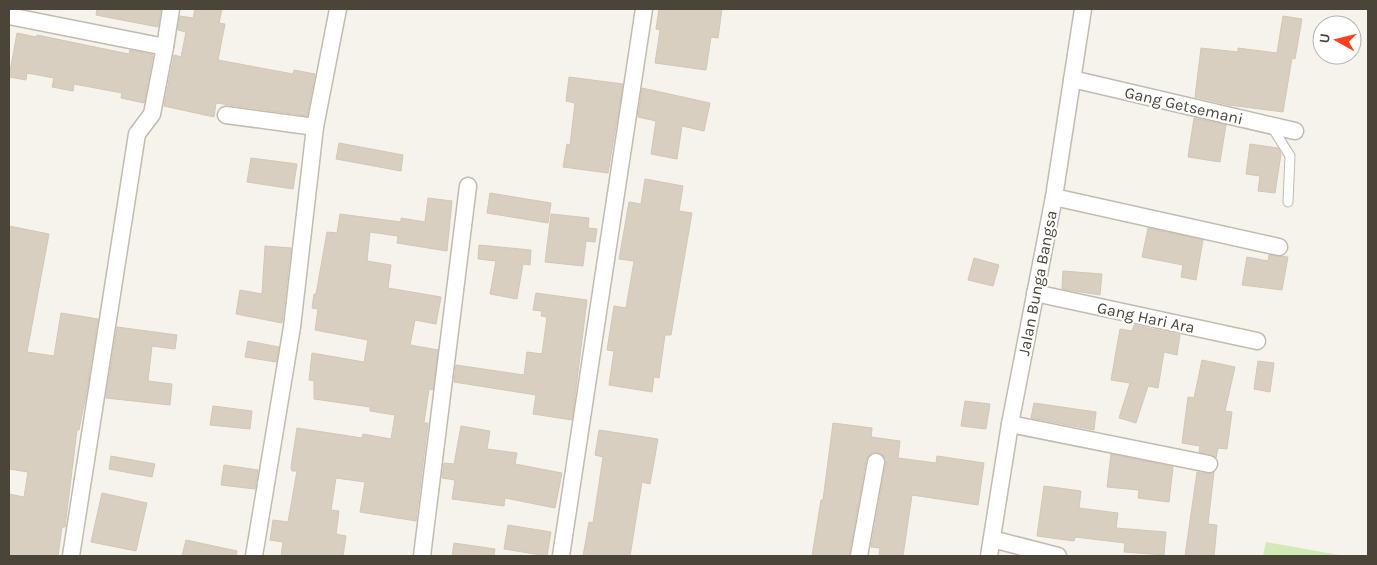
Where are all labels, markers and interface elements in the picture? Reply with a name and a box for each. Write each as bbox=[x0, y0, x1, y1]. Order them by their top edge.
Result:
north arrow bbox=[1312, 15, 1362, 65]
text: U bbox=[1316, 32, 1334, 44]
street label: Gang Getsemani bbox=[1123, 83, 1245, 128]
street label: Jalan Bunga Bangsa bbox=[1014, 209, 1061, 357]
street label: Gang Hari Ara bbox=[1095, 298, 1196, 337]

